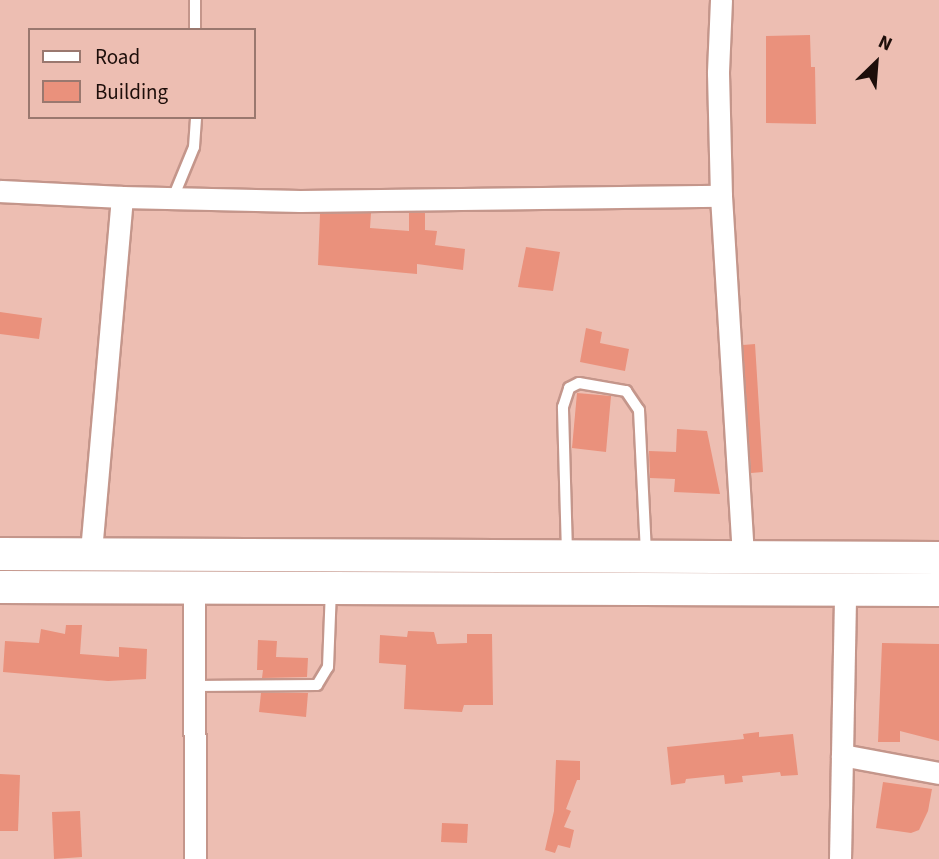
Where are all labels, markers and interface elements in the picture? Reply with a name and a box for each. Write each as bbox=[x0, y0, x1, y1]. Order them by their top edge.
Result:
legend bbox=[28, 28, 256, 119]
north arrow bbox=[841, 28, 911, 98]
text: N bbox=[874, 29, 897, 58]
text: Road bbox=[95, 42, 140, 72]
text: Building bbox=[95, 77, 168, 107]

